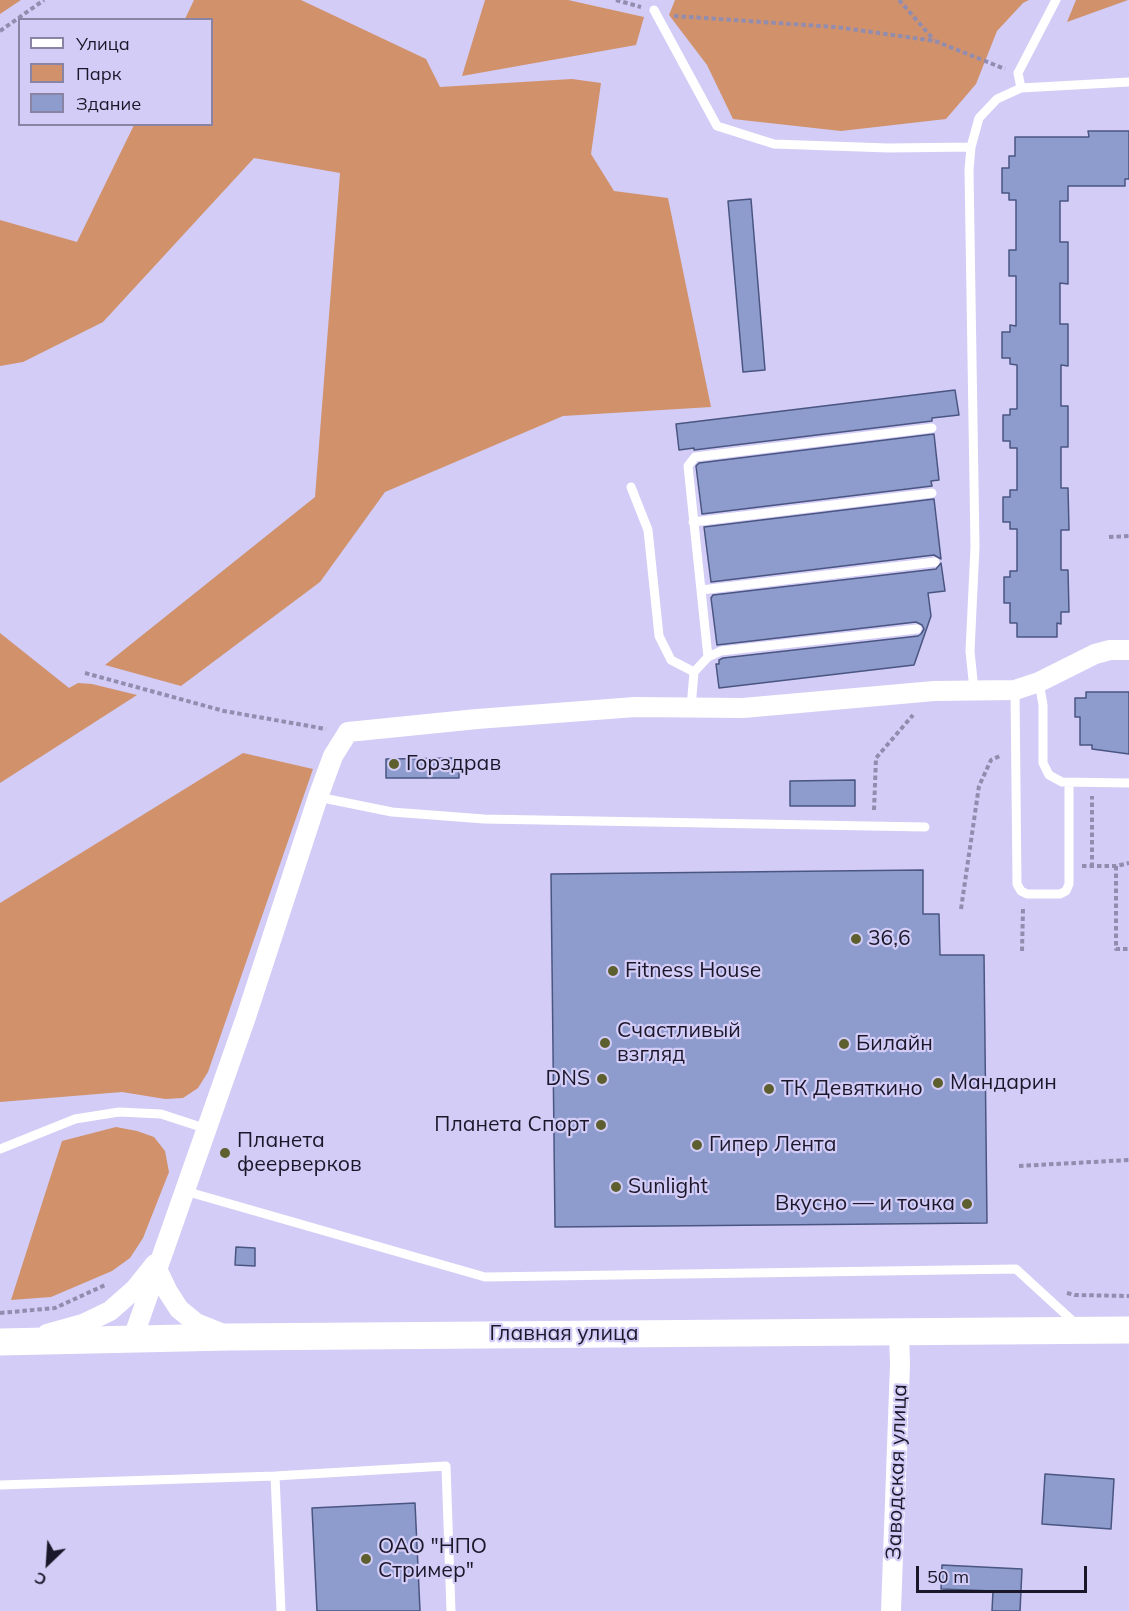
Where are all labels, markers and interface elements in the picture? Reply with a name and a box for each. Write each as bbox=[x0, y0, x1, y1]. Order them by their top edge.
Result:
legend bbox=[18, 18, 213, 126]
text: Улица bbox=[76, 32, 130, 55]
text: Парк bbox=[76, 62, 121, 85]
text: Здание bbox=[76, 92, 141, 115]
place label: Горздрав bbox=[406, 751, 501, 777]
marker: Горздрав bbox=[387, 757, 401, 771]
place label: 36,6 bbox=[868, 926, 911, 952]
marker: 36,6 bbox=[849, 932, 863, 946]
place label: Fitness House bbox=[625, 958, 761, 984]
marker: Fitness House bbox=[606, 964, 620, 978]
place label: Счастливый взгляд bbox=[617, 1018, 741, 1068]
place label: Билайн bbox=[856, 1031, 933, 1057]
marker: Счастливый взгляд bbox=[598, 1036, 612, 1050]
marker: Билайн bbox=[837, 1037, 851, 1051]
place label: DNS bbox=[546, 1066, 590, 1092]
place label: Мандарин bbox=[950, 1070, 1057, 1096]
marker: DNS bbox=[595, 1072, 609, 1086]
place label: ТК Девяткино bbox=[781, 1076, 923, 1102]
marker: Мандарин bbox=[931, 1076, 945, 1090]
marker: ТК Девяткино bbox=[762, 1082, 776, 1096]
place label: Планета Спорт bbox=[434, 1112, 589, 1138]
marker: Планета Спорт bbox=[594, 1118, 608, 1132]
place label: Планета феерверков bbox=[237, 1128, 362, 1178]
place label: Гипер Лента bbox=[709, 1132, 836, 1158]
marker: Гипер Лента bbox=[690, 1138, 704, 1152]
marker: Планета феерверков bbox=[218, 1146, 232, 1160]
place label: Sunlight bbox=[628, 1174, 708, 1200]
marker: Sunlight bbox=[609, 1180, 623, 1194]
place label: Вкусно — и точка bbox=[775, 1191, 955, 1217]
marker: Вкусно — и точка bbox=[960, 1197, 974, 1211]
street label: Главная улица bbox=[489, 1321, 639, 1347]
street label: Заводская улица bbox=[881, 1384, 913, 1560]
north arrow bbox=[18, 1533, 78, 1593]
place label: ОАО "НПО Стример" bbox=[378, 1534, 487, 1584]
marker: ОАО "НПО Стример" bbox=[359, 1552, 373, 1566]
scale bar bbox=[919, 1554, 1090, 1592]
text: 50 m bbox=[927, 1565, 969, 1588]
text: С bbox=[31, 1568, 50, 1591]

